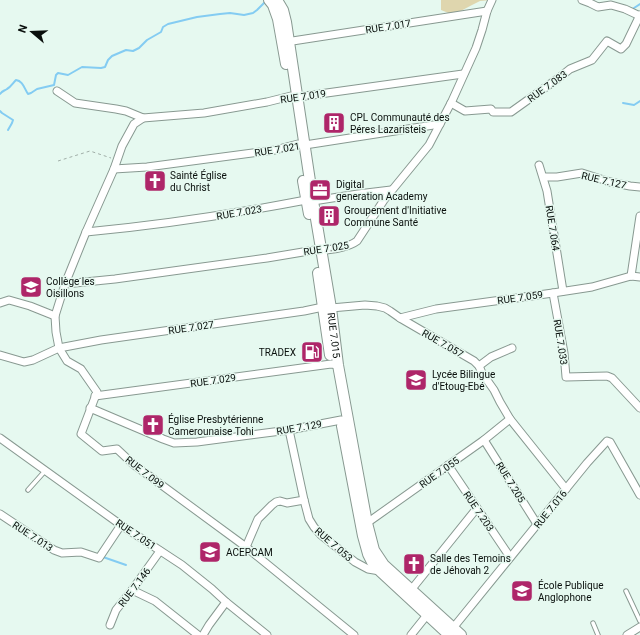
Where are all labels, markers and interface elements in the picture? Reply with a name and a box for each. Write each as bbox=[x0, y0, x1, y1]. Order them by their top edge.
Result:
north arrow bbox=[12, 12, 52, 52]
street label: RUE 7.017 bbox=[365, 17, 412, 36]
text: N bbox=[16, 23, 31, 35]
street label: RUE 7.083 bbox=[525, 68, 569, 104]
street label: RUE 7.019 bbox=[280, 88, 327, 105]
building icon: CPL Communauté des Péres Lazaristeis bbox=[321, 110, 347, 136]
place label: CPL Communauté des Péres Lazaristeis bbox=[350, 112, 450, 135]
street label: RUE 7.021 bbox=[254, 140, 301, 159]
church icon: Sainté Église du Christ bbox=[142, 168, 168, 194]
place label: Sainté Église du Christ bbox=[170, 169, 227, 193]
street label: RUE 7.127 bbox=[580, 170, 628, 191]
office icon: Digital generation Academy bbox=[307, 177, 333, 203]
place label: Digital generation Academy bbox=[336, 179, 428, 202]
street label: RUE 7.023 bbox=[216, 203, 263, 222]
building icon: Groupement d'Initiative Commune Santé bbox=[316, 203, 342, 229]
place label: Groupement d'Initiative Commune Santé bbox=[344, 205, 447, 228]
street label: RUE 7.064 bbox=[543, 205, 562, 252]
street label: RUE 7.025 bbox=[303, 239, 350, 258]
school or university icon: Collège les Oisillons bbox=[18, 274, 44, 300]
place label: Collège les Oisillons bbox=[46, 276, 95, 299]
street label: RUE 7.059 bbox=[497, 289, 544, 306]
street label: RUE 7.015 bbox=[326, 312, 342, 359]
street label: RUE 7.027 bbox=[168, 319, 215, 336]
street label: RUE 7.033 bbox=[551, 319, 570, 366]
street label: RUE 7.057 bbox=[420, 327, 466, 360]
fuel station icon: TRADEX bbox=[299, 339, 325, 365]
place label: TRADEX bbox=[259, 347, 296, 358]
school or university icon: Lycée Bilingue d'Etoug-Ebé bbox=[403, 367, 429, 393]
place label: Lycée Bilingue d'Etoug-Ebé bbox=[432, 369, 495, 392]
street label: RUE 7.029 bbox=[190, 372, 237, 389]
church icon: Église Presbytérienne Camerounaise Tohi bbox=[140, 412, 166, 438]
place label: Église Presbytérienne Camerounaise Tohi bbox=[168, 413, 263, 437]
street label: RUE 7.129 bbox=[276, 418, 323, 437]
street label: RUE 7.099 bbox=[123, 454, 166, 491]
street label: RUE 7.055 bbox=[417, 455, 462, 490]
street label: RUE 7.205 bbox=[494, 460, 528, 505]
street label: RUE 7.016 bbox=[532, 488, 569, 531]
street label: RUE 7.203 bbox=[461, 489, 496, 533]
street label: RUE 7.051 bbox=[114, 517, 158, 552]
street label: RUE 7.013 bbox=[10, 519, 55, 554]
street label: RUE 7.053 bbox=[313, 525, 355, 564]
school or university icon: ACEPCAM bbox=[197, 539, 223, 565]
place label: ACEPCAM bbox=[226, 547, 273, 558]
church icon: Salle des Temoins de Jéhovah 2 bbox=[401, 551, 427, 577]
place label: Salle des Temoins de Jéhovah 2 bbox=[430, 553, 511, 576]
street label: RUE 7.146 bbox=[116, 565, 153, 609]
school or university icon: École Publique Anglophone bbox=[509, 578, 535, 604]
place label: École Publique Anglophone bbox=[538, 579, 604, 603]

